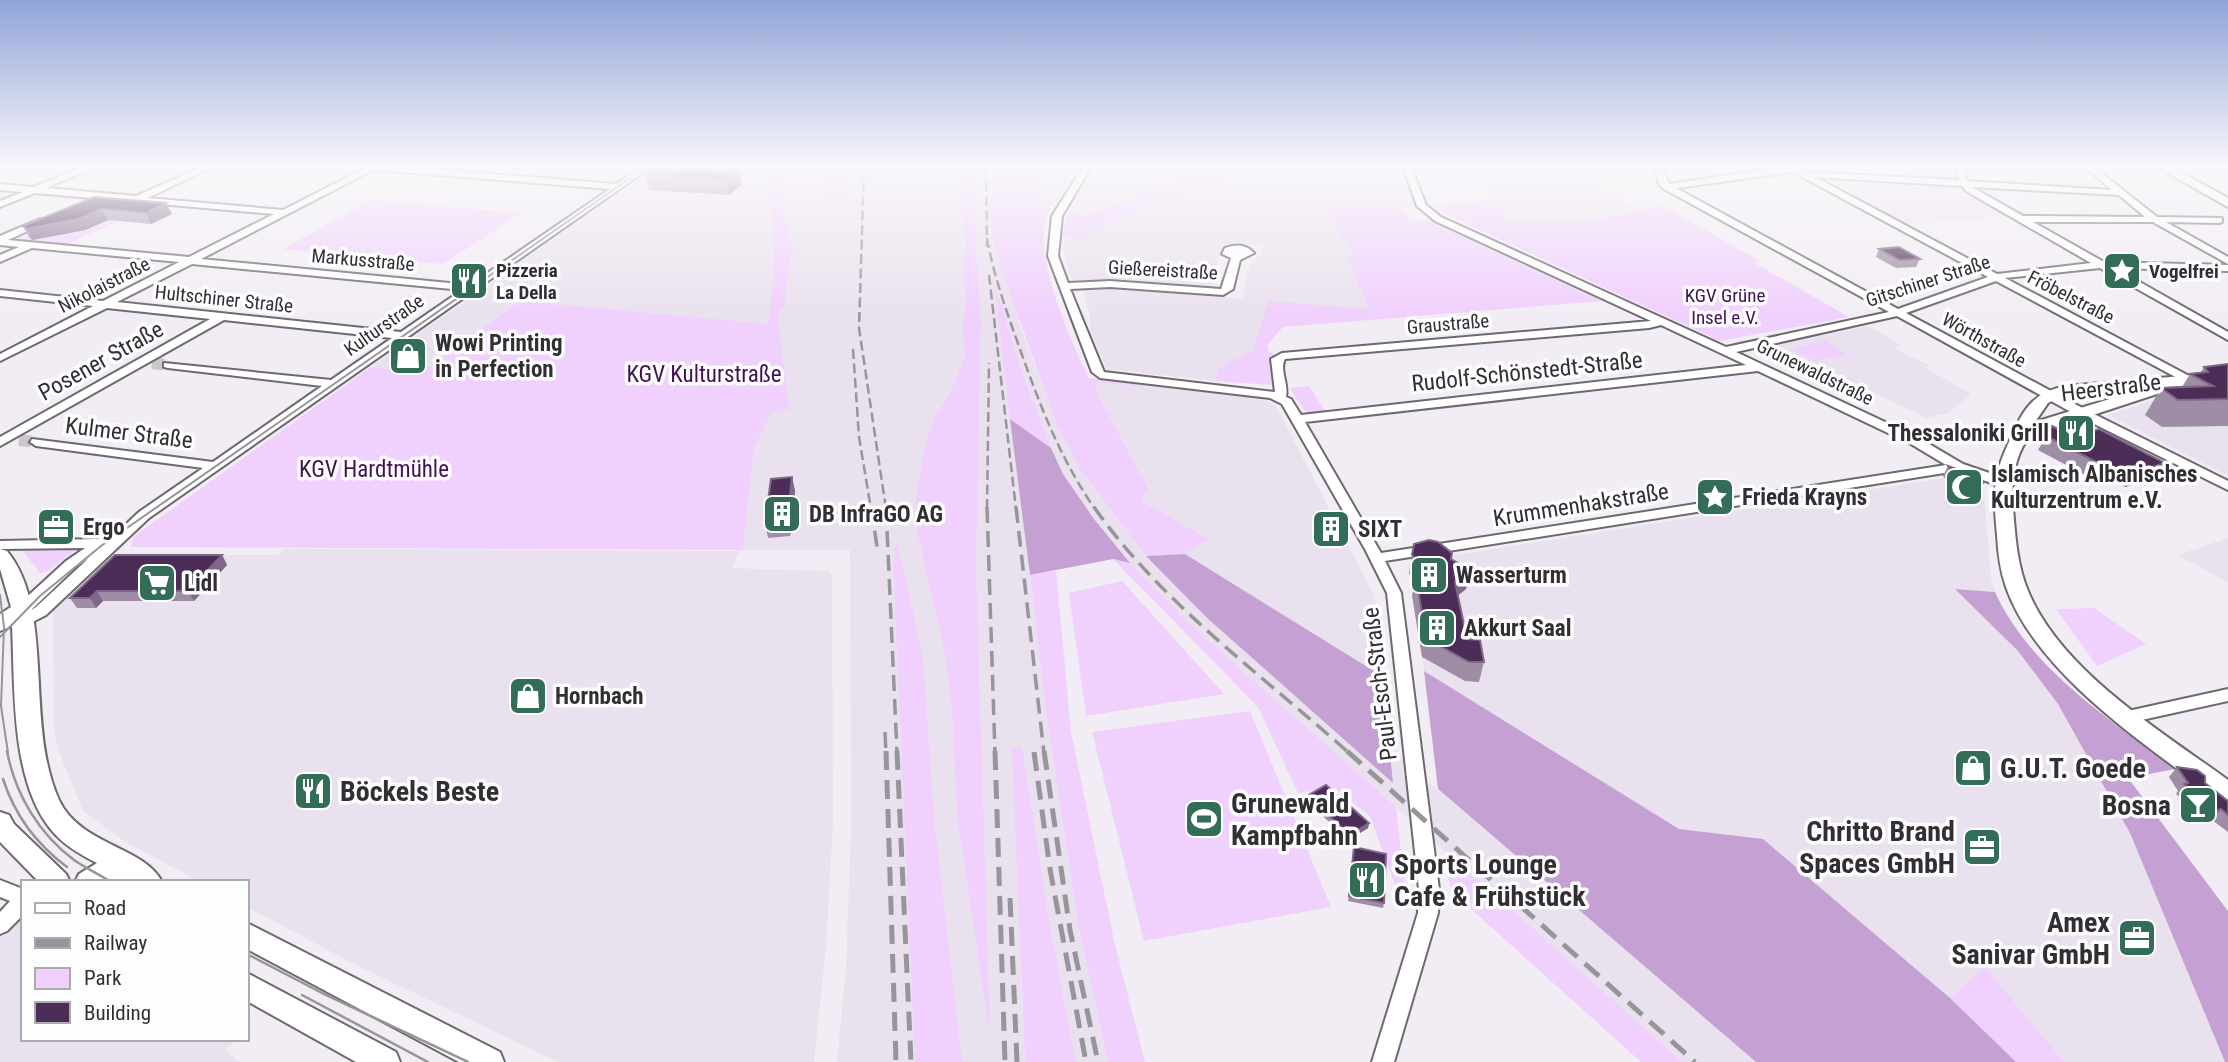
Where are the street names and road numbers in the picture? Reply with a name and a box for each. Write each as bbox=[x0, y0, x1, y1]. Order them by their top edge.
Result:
street label: Markusstraße bbox=[311, 244, 416, 276]
street label: Gitschiner Straße bbox=[1863, 250, 1993, 312]
street label: Nikolaistraße bbox=[54, 252, 154, 318]
street label: Gießereistraße bbox=[1108, 256, 1219, 284]
street label: Fröbelstraße bbox=[2024, 265, 2118, 329]
street label: Hultschiner Straße bbox=[154, 280, 294, 318]
street label: Kulturstraße bbox=[340, 289, 428, 361]
street label: Wörthstraße bbox=[1938, 308, 2030, 373]
street label: Graustraße bbox=[1406, 309, 1490, 339]
street label: Posener Straße bbox=[34, 316, 168, 406]
street label: Grunewaldstraße bbox=[1753, 334, 1877, 410]
street label: Rudolf-Schönstedt-Straße bbox=[1410, 346, 1644, 398]
street label: Heerstraße bbox=[2059, 368, 2163, 408]
street label: Kulmer Straße bbox=[64, 412, 194, 454]
street label: Krummenhakstraße bbox=[1491, 478, 1671, 532]
street label: Paul-Esch-Straße bbox=[1357, 606, 1403, 762]

